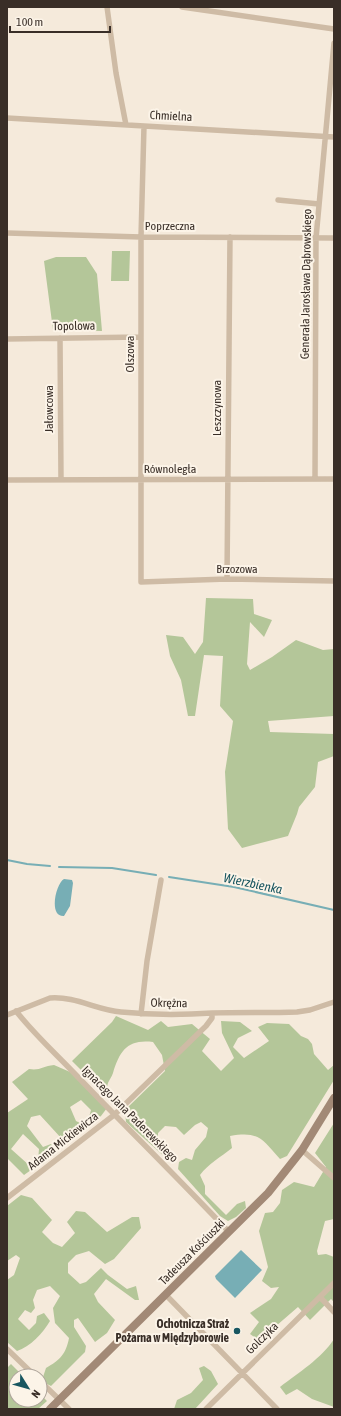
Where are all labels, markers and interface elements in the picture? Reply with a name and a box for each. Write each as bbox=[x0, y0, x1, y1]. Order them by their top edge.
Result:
scale bar bbox=[10, 8, 110, 34]
text: 100 m bbox=[16, 15, 43, 29]
street label: Chmielna bbox=[149, 108, 193, 124]
street label: Generała Jarosława Dąbrowskiego bbox=[298, 208, 314, 359]
street label: Poprzeczna bbox=[145, 219, 195, 233]
street label: Topolowa bbox=[53, 319, 95, 333]
street label: Olszowa bbox=[123, 336, 137, 372]
street label: Leszczynowa bbox=[210, 380, 224, 436]
street label: Jałowcowa bbox=[42, 385, 56, 433]
street label: Równoległa bbox=[144, 462, 196, 476]
street label: Brzozowa bbox=[216, 562, 258, 576]
water label: Wierzbienka bbox=[222, 870, 284, 897]
street label: Okrężna bbox=[150, 996, 188, 1010]
street label: Ignacego Jana Paderewskiego bbox=[79, 1063, 181, 1165]
street label: Adama Mickiewicza bbox=[25, 1109, 101, 1173]
street label: Tadeusza Kościuszki bbox=[156, 1216, 228, 1288]
place label: Ochotnicza Straż Pożarna w Międzyborowie bbox=[116, 1317, 230, 1345]
street label: Golczyka bbox=[243, 1319, 281, 1357]
marker: Ochotnicza Straż Pożarna w Międzyborowie bbox=[232, 1326, 242, 1336]
north arrow bbox=[8, 1368, 48, 1408]
text: N bbox=[29, 1388, 43, 1400]

